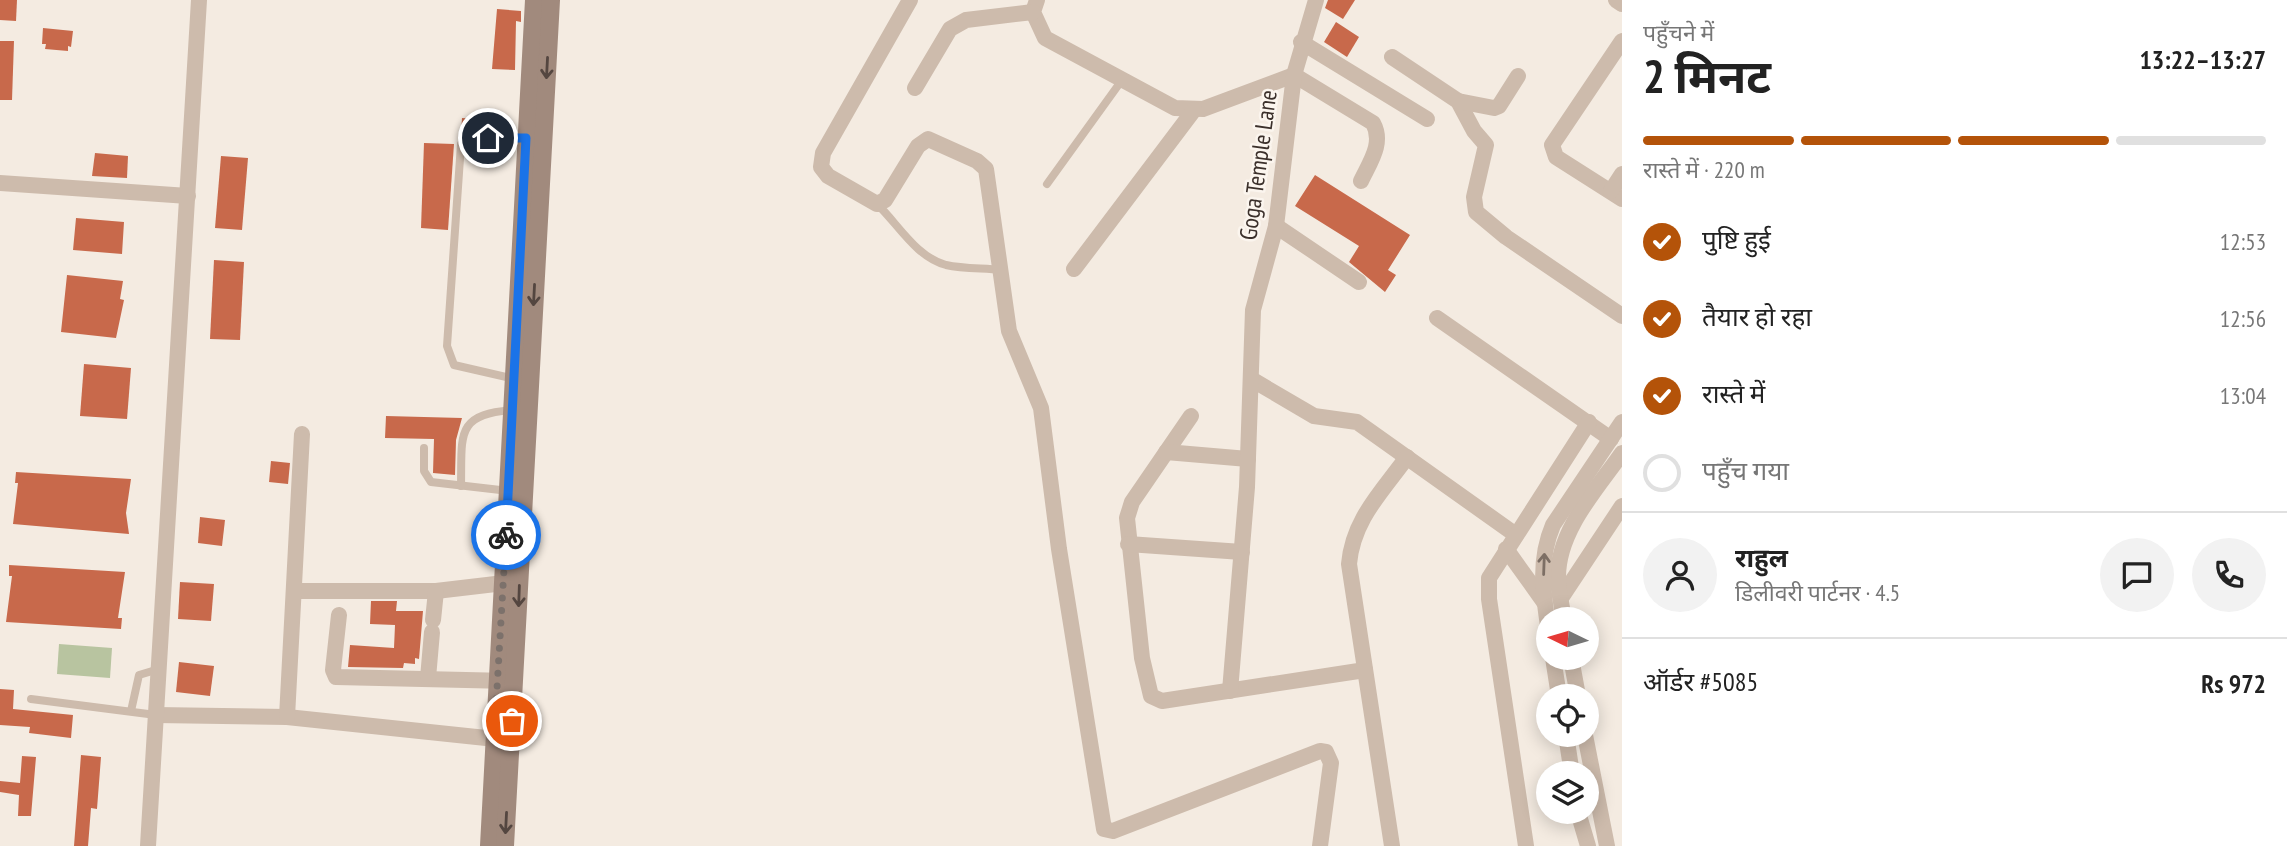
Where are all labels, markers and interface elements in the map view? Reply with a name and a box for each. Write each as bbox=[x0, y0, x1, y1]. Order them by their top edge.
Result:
text: पहुँचने में bbox=[1643, 18, 1714, 47]
text: 13:22–13:27 bbox=[2139, 43, 2266, 76]
text: 2 मिनट bbox=[1643, 46, 1771, 106]
one-way arrow bbox=[540, 56, 553, 79]
street label: Goga Temple Lane bbox=[1232, 88, 1284, 242]
pin bbox=[458, 108, 518, 168]
icon: home bbox=[469, 119, 507, 157]
text: रास्ते में · 220 m bbox=[1643, 155, 1765, 184]
icon: check bbox=[1643, 223, 1681, 261]
text: पुष्टि हुई bbox=[1702, 223, 1771, 256]
text: 12:53 bbox=[2220, 227, 2266, 256]
one-way arrow bbox=[527, 283, 540, 306]
icon: check bbox=[1643, 300, 1681, 338]
text: तैयार हो रहा bbox=[1702, 300, 1812, 333]
text: 12:56 bbox=[2220, 304, 2266, 333]
icon: check bbox=[1643, 377, 1681, 415]
text: रास्ते में bbox=[1702, 377, 1765, 410]
text: 13:04 bbox=[2220, 381, 2266, 410]
text: पहुँच गया bbox=[1702, 454, 1789, 487]
courier bbox=[471, 500, 541, 570]
icon: bike bbox=[487, 516, 525, 554]
button: person bbox=[1643, 538, 1717, 612]
button: chat bbox=[2100, 538, 2174, 612]
button: phone bbox=[2192, 538, 2266, 612]
text: राहुल bbox=[1735, 541, 1788, 574]
one-way arrow bbox=[1537, 553, 1550, 576]
text: डिलीवरी पार्टनर · 4.5 bbox=[1735, 578, 1900, 607]
one-way arrow bbox=[512, 584, 525, 607]
north arrow bbox=[1536, 607, 1600, 670]
map controls bbox=[1536, 607, 1599, 824]
text: ऑर्डर #5085 bbox=[1643, 665, 1758, 698]
text: Rs 972 bbox=[2201, 667, 2266, 700]
button: locate bbox=[1536, 684, 1599, 747]
pin bbox=[482, 691, 542, 751]
icon: bag bbox=[493, 702, 531, 740]
button: layers bbox=[1536, 761, 1599, 824]
one-way arrow bbox=[499, 811, 512, 834]

